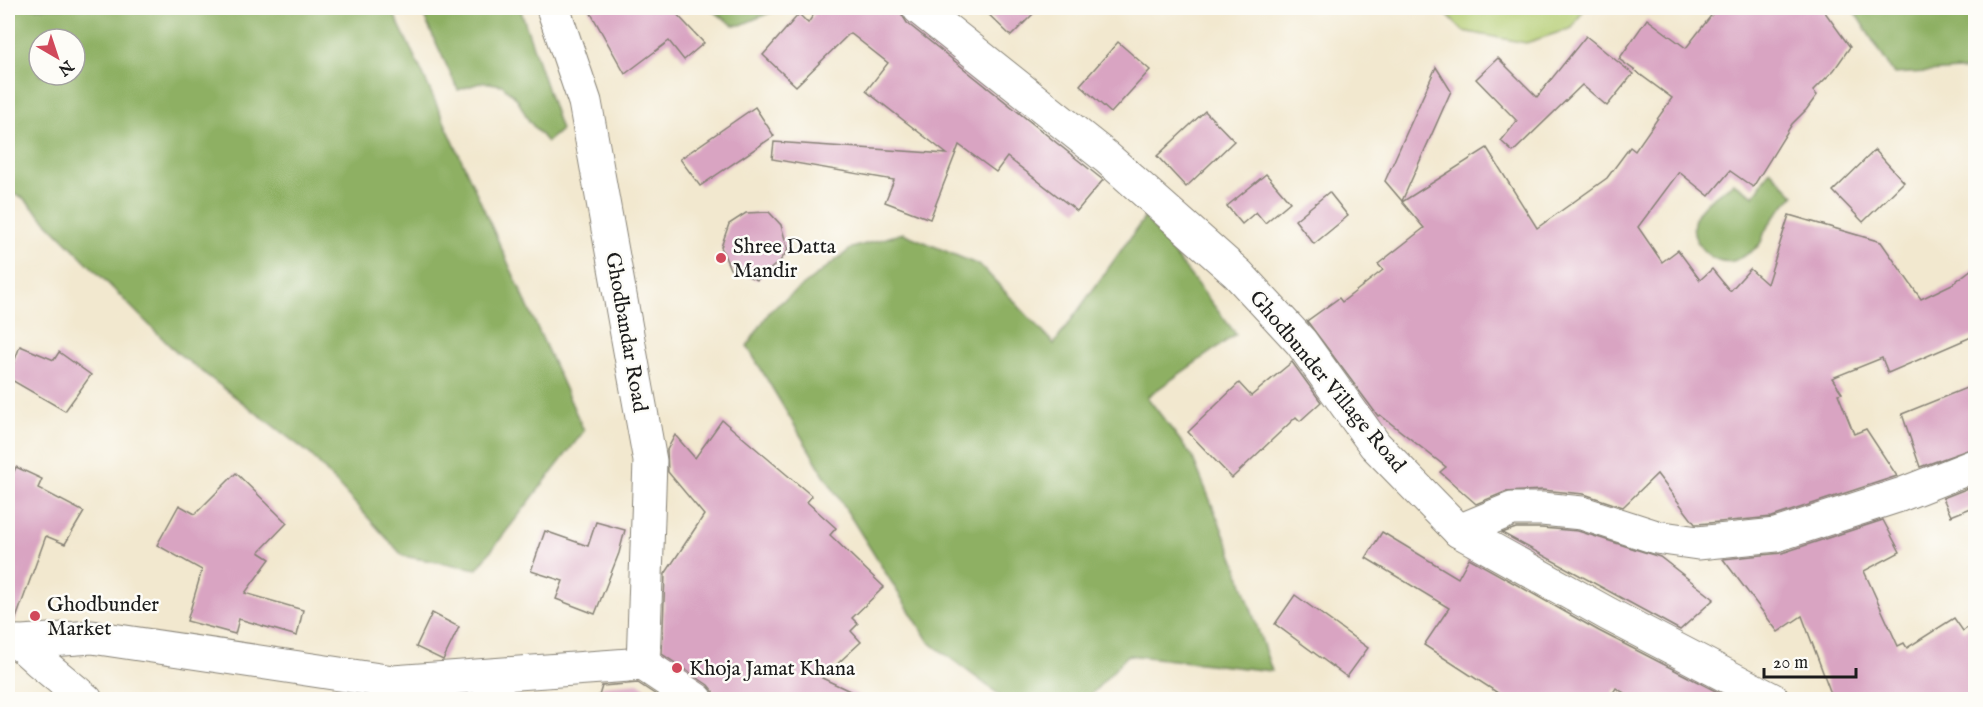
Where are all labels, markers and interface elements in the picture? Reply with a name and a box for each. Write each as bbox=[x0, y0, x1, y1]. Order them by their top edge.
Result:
north arrow bbox=[27, 27, 87, 87]
text: N bbox=[53, 54, 78, 79]
place label: Shree Datta Mandir bbox=[733, 234, 837, 285]
street label: Ghodbandar Road bbox=[598, 250, 653, 415]
marker: Shree Datta Mandir bbox=[714, 251, 728, 265]
street label: Ghodbunder Village Road bbox=[1243, 285, 1412, 479]
place label: Ghodbunder Market bbox=[47, 592, 159, 643]
marker: Ghodbunder Market bbox=[28, 609, 42, 623]
scale bar bbox=[1764, 641, 1856, 679]
text: 20 m bbox=[1773, 652, 1808, 675]
place label: Khoja Jamat Khana bbox=[689, 656, 856, 683]
marker: Khoja Jamat Khana bbox=[670, 661, 684, 675]

